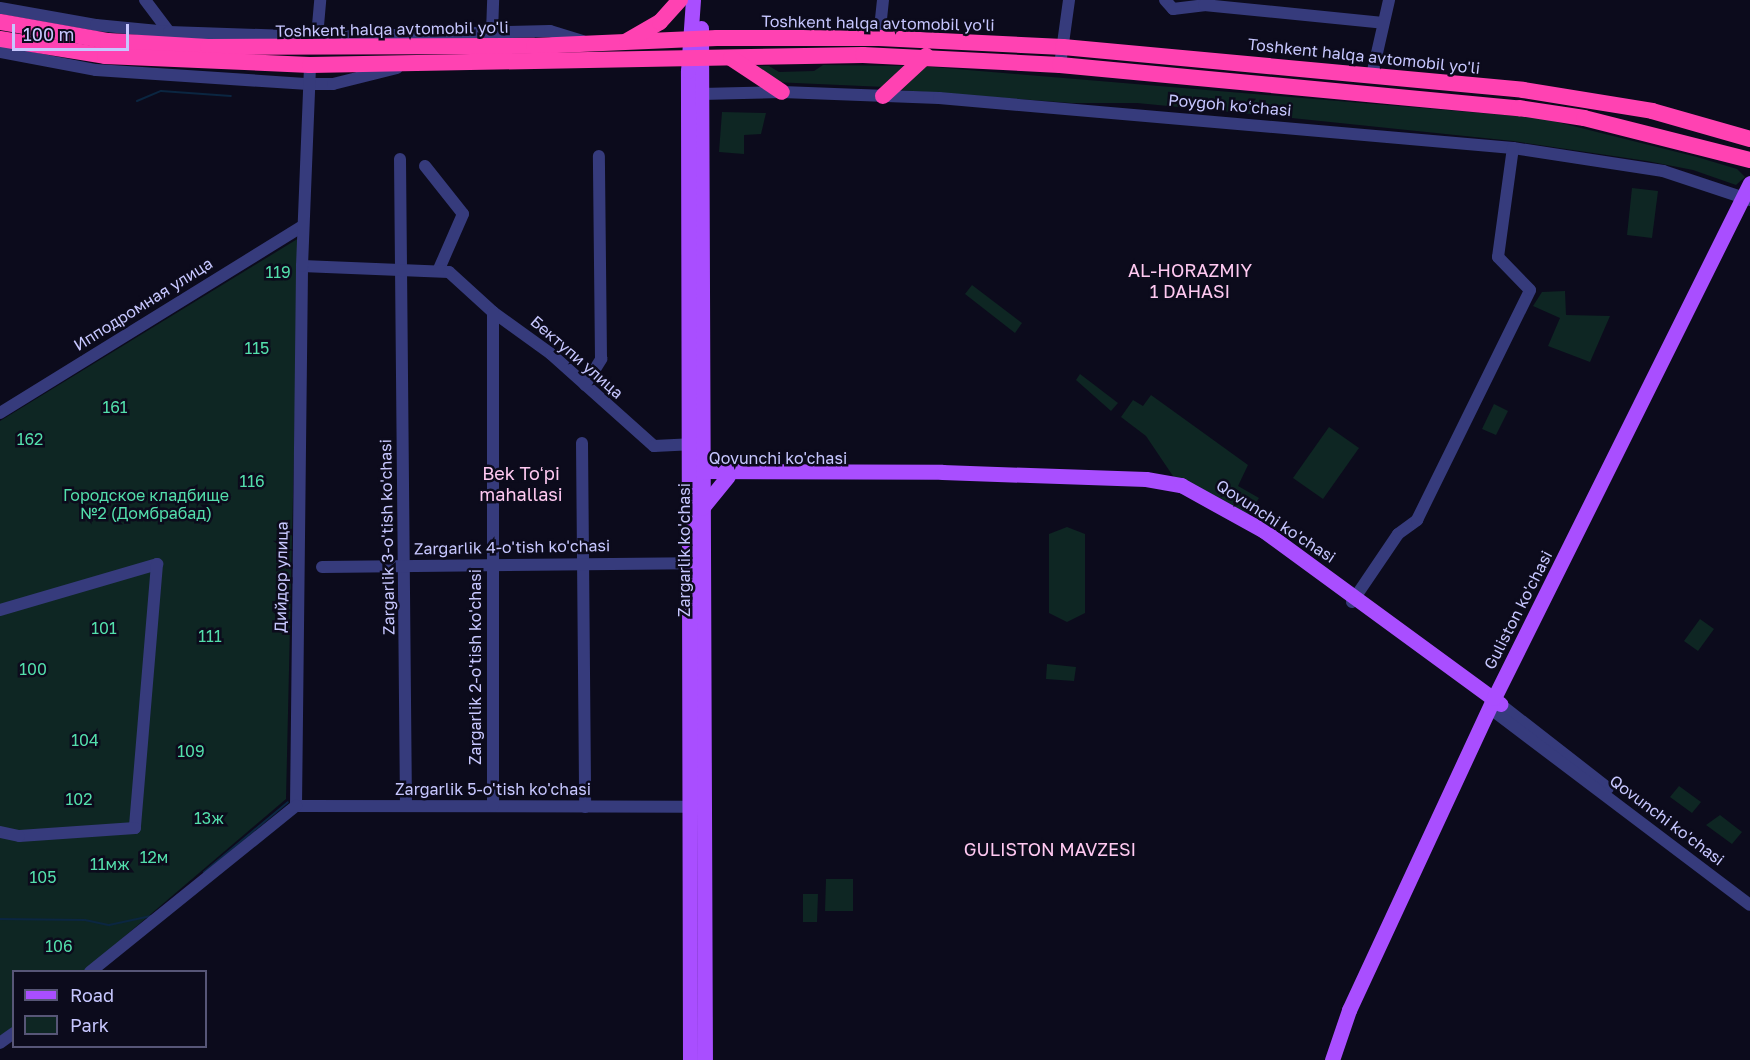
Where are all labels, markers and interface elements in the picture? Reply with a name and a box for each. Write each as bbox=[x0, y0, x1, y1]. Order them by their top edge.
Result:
street label: Toshkent halqa avtomobil yo'li bbox=[761, 11, 995, 35]
scale bar bbox=[15, 12, 132, 50]
street label: Toshkent halqa avtomobil yo'li bbox=[275, 17, 509, 41]
text: 100 m bbox=[23, 23, 74, 45]
street label: Toshkent halqa avtomobil yo'li bbox=[1247, 34, 1481, 78]
street label: Poygoh koʻchasi bbox=[1168, 90, 1292, 120]
street label: Ипподромная улица bbox=[70, 253, 216, 355]
district label: AL-HORAZMIY 1 DAHASI bbox=[1120, 260, 1260, 302]
park label: 119 bbox=[265, 262, 291, 282]
street label: Бектупи улица bbox=[527, 312, 627, 402]
park label: 115 bbox=[245, 338, 269, 358]
park label: 161 bbox=[102, 397, 128, 417]
park label: 162 bbox=[17, 429, 43, 449]
street label: Zargarlik 3-o'tish ko'chasi bbox=[376, 439, 398, 635]
street label: Qovunchi ko'chasi bbox=[709, 448, 847, 468]
district label: Bek Toʻpi mahallasi bbox=[473, 463, 569, 506]
park label: 116 bbox=[239, 471, 265, 491]
street label: Qovunchi ko'chasi bbox=[1213, 475, 1339, 567]
street label: Zargarlik ko'chasi bbox=[674, 483, 694, 617]
park label: Городское кладбище №2 (Домбрабад) bbox=[63, 485, 229, 523]
street label: Дийдор улица bbox=[270, 521, 292, 633]
street label: Zargarlik 4-o'tish ko'chasi bbox=[414, 536, 610, 558]
street label: Guliston ko'chasi bbox=[1480, 547, 1556, 673]
street label: Zargarlik 2-o'tish ko'chasi bbox=[465, 569, 485, 765]
park label: 101 bbox=[91, 618, 117, 638]
park label: 111 bbox=[198, 626, 222, 646]
park label: 100 bbox=[19, 659, 47, 679]
park label: 104 bbox=[71, 730, 99, 750]
park label: 109 bbox=[177, 741, 205, 761]
street label: Qovunchi ko'chasi bbox=[1606, 771, 1728, 869]
street label: Zargarlik 5-o'tish ko'chasi bbox=[395, 779, 591, 799]
park label: 102 bbox=[66, 789, 92, 809]
park label: 13ж bbox=[194, 808, 224, 828]
district label: GULISTON MAVZESI bbox=[952, 838, 1148, 860]
park label: 12м bbox=[140, 847, 168, 867]
park label: 11мж bbox=[90, 854, 130, 874]
park label: 105 bbox=[30, 867, 56, 887]
park label: 106 bbox=[45, 936, 73, 956]
legend bbox=[12, 970, 207, 1048]
text: Road bbox=[70, 984, 114, 1006]
text: Park bbox=[70, 1014, 109, 1036]

